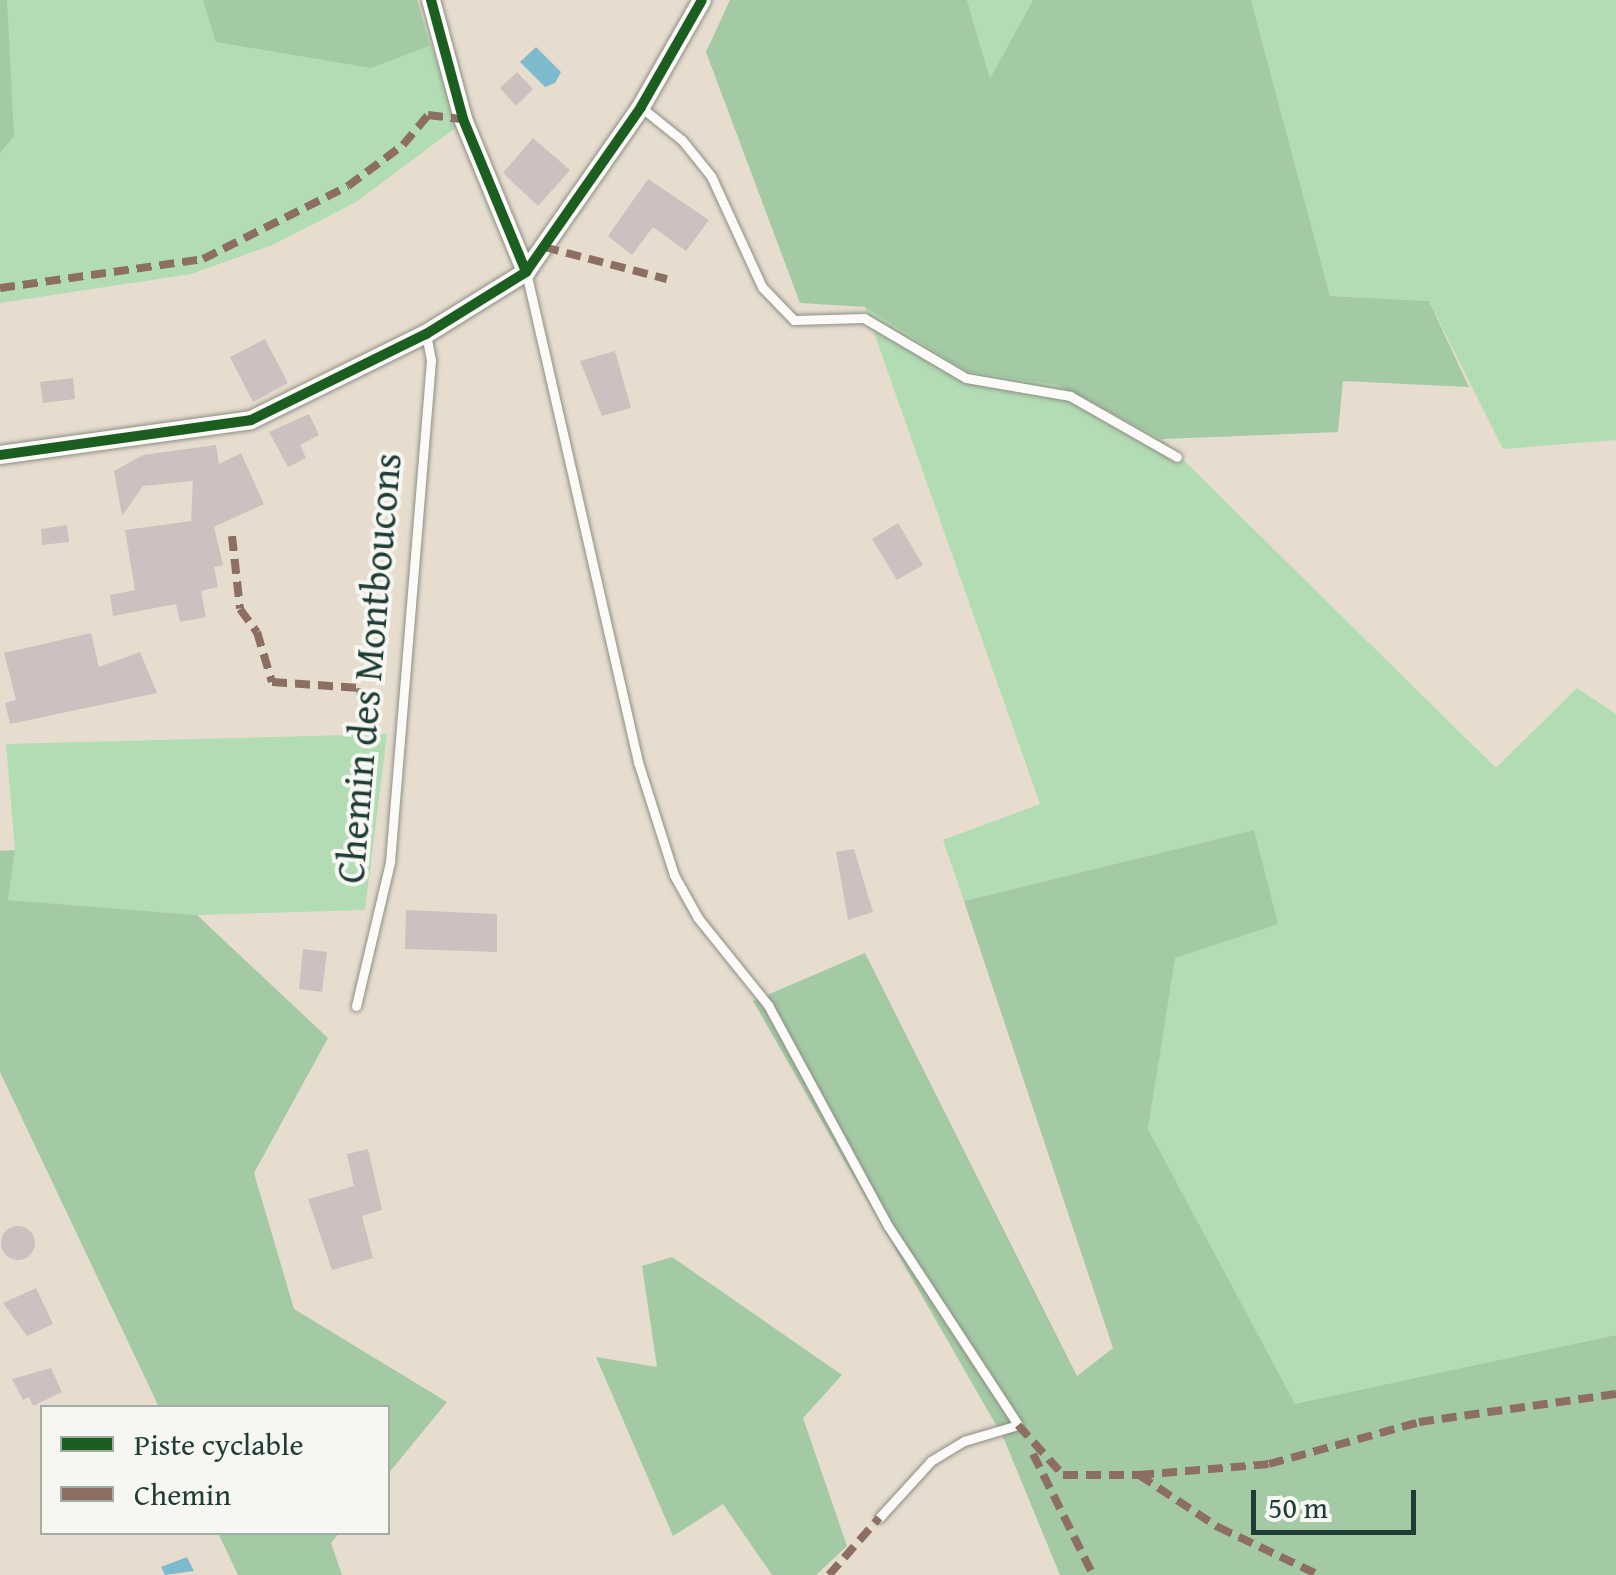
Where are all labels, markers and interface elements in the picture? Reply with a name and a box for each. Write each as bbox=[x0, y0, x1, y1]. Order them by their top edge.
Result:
street label: Chemin des Montboucons bbox=[325, 451, 411, 885]
legend bbox=[40, 1405, 390, 1535]
text: Piste cyclable bbox=[134, 1422, 303, 1466]
scale bar bbox=[1256, 1470, 1421, 1532]
text: Chemin bbox=[134, 1472, 231, 1516]
text: 50 m bbox=[1268, 1485, 1328, 1529]

